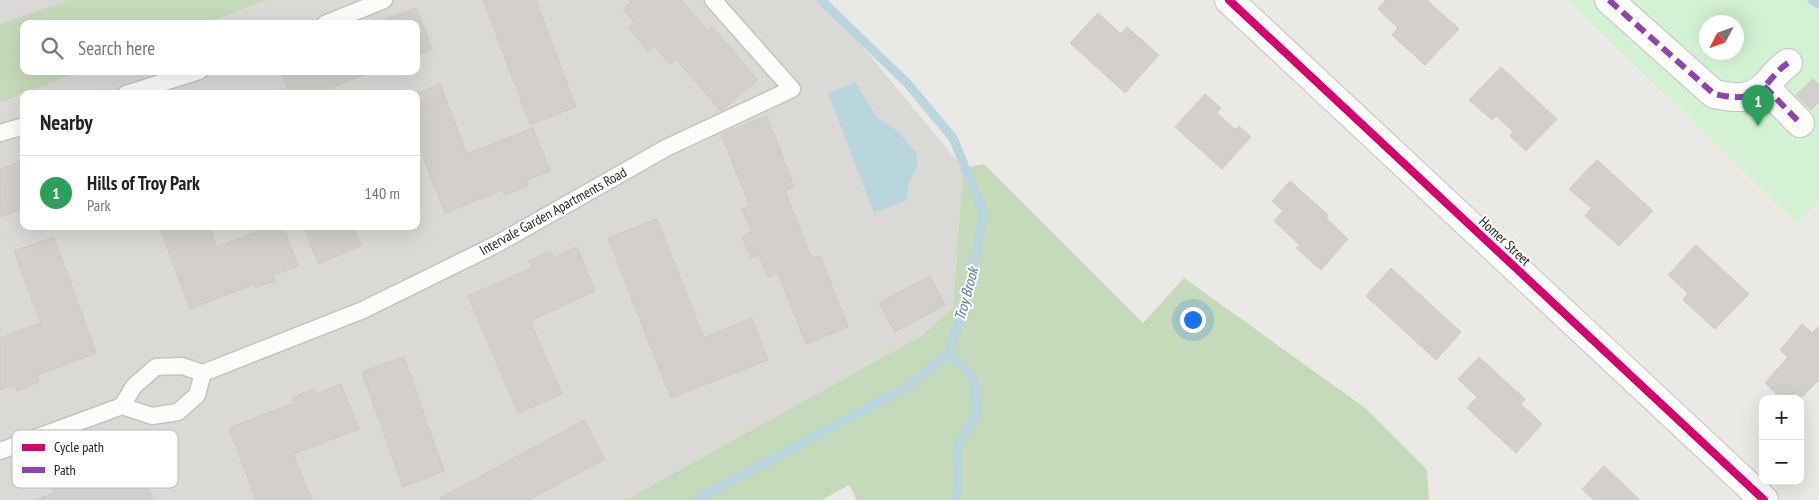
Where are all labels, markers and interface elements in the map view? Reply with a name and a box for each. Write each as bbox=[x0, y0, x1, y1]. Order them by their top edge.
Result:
north arrow bbox=[1699, 15, 1744, 60]
search box bbox=[20, 20, 420, 75]
icon: search bbox=[38, 34, 66, 62]
text: Search here bbox=[78, 36, 155, 60]
pin: 1 bbox=[1742, 85, 1774, 126]
text: Nearby bbox=[40, 109, 93, 136]
street label: Intervale Garden Apartments Road bbox=[476, 163, 630, 259]
text: Hills of Troy Park bbox=[87, 171, 200, 195]
text: 1 bbox=[52, 183, 60, 203]
text: 140 m bbox=[365, 183, 400, 203]
text: Park bbox=[87, 195, 111, 215]
street label: Homer Street bbox=[1475, 213, 1535, 270]
water label: Troy Brook bbox=[950, 263, 983, 323]
your location bbox=[1180, 307, 1206, 333]
map controls bbox=[1759, 395, 1804, 485]
button: + bbox=[1759, 395, 1804, 440]
legend bbox=[12, 430, 178, 488]
text: Cycle path bbox=[54, 438, 104, 456]
button: − bbox=[1759, 440, 1804, 485]
text: Path bbox=[54, 461, 76, 479]

